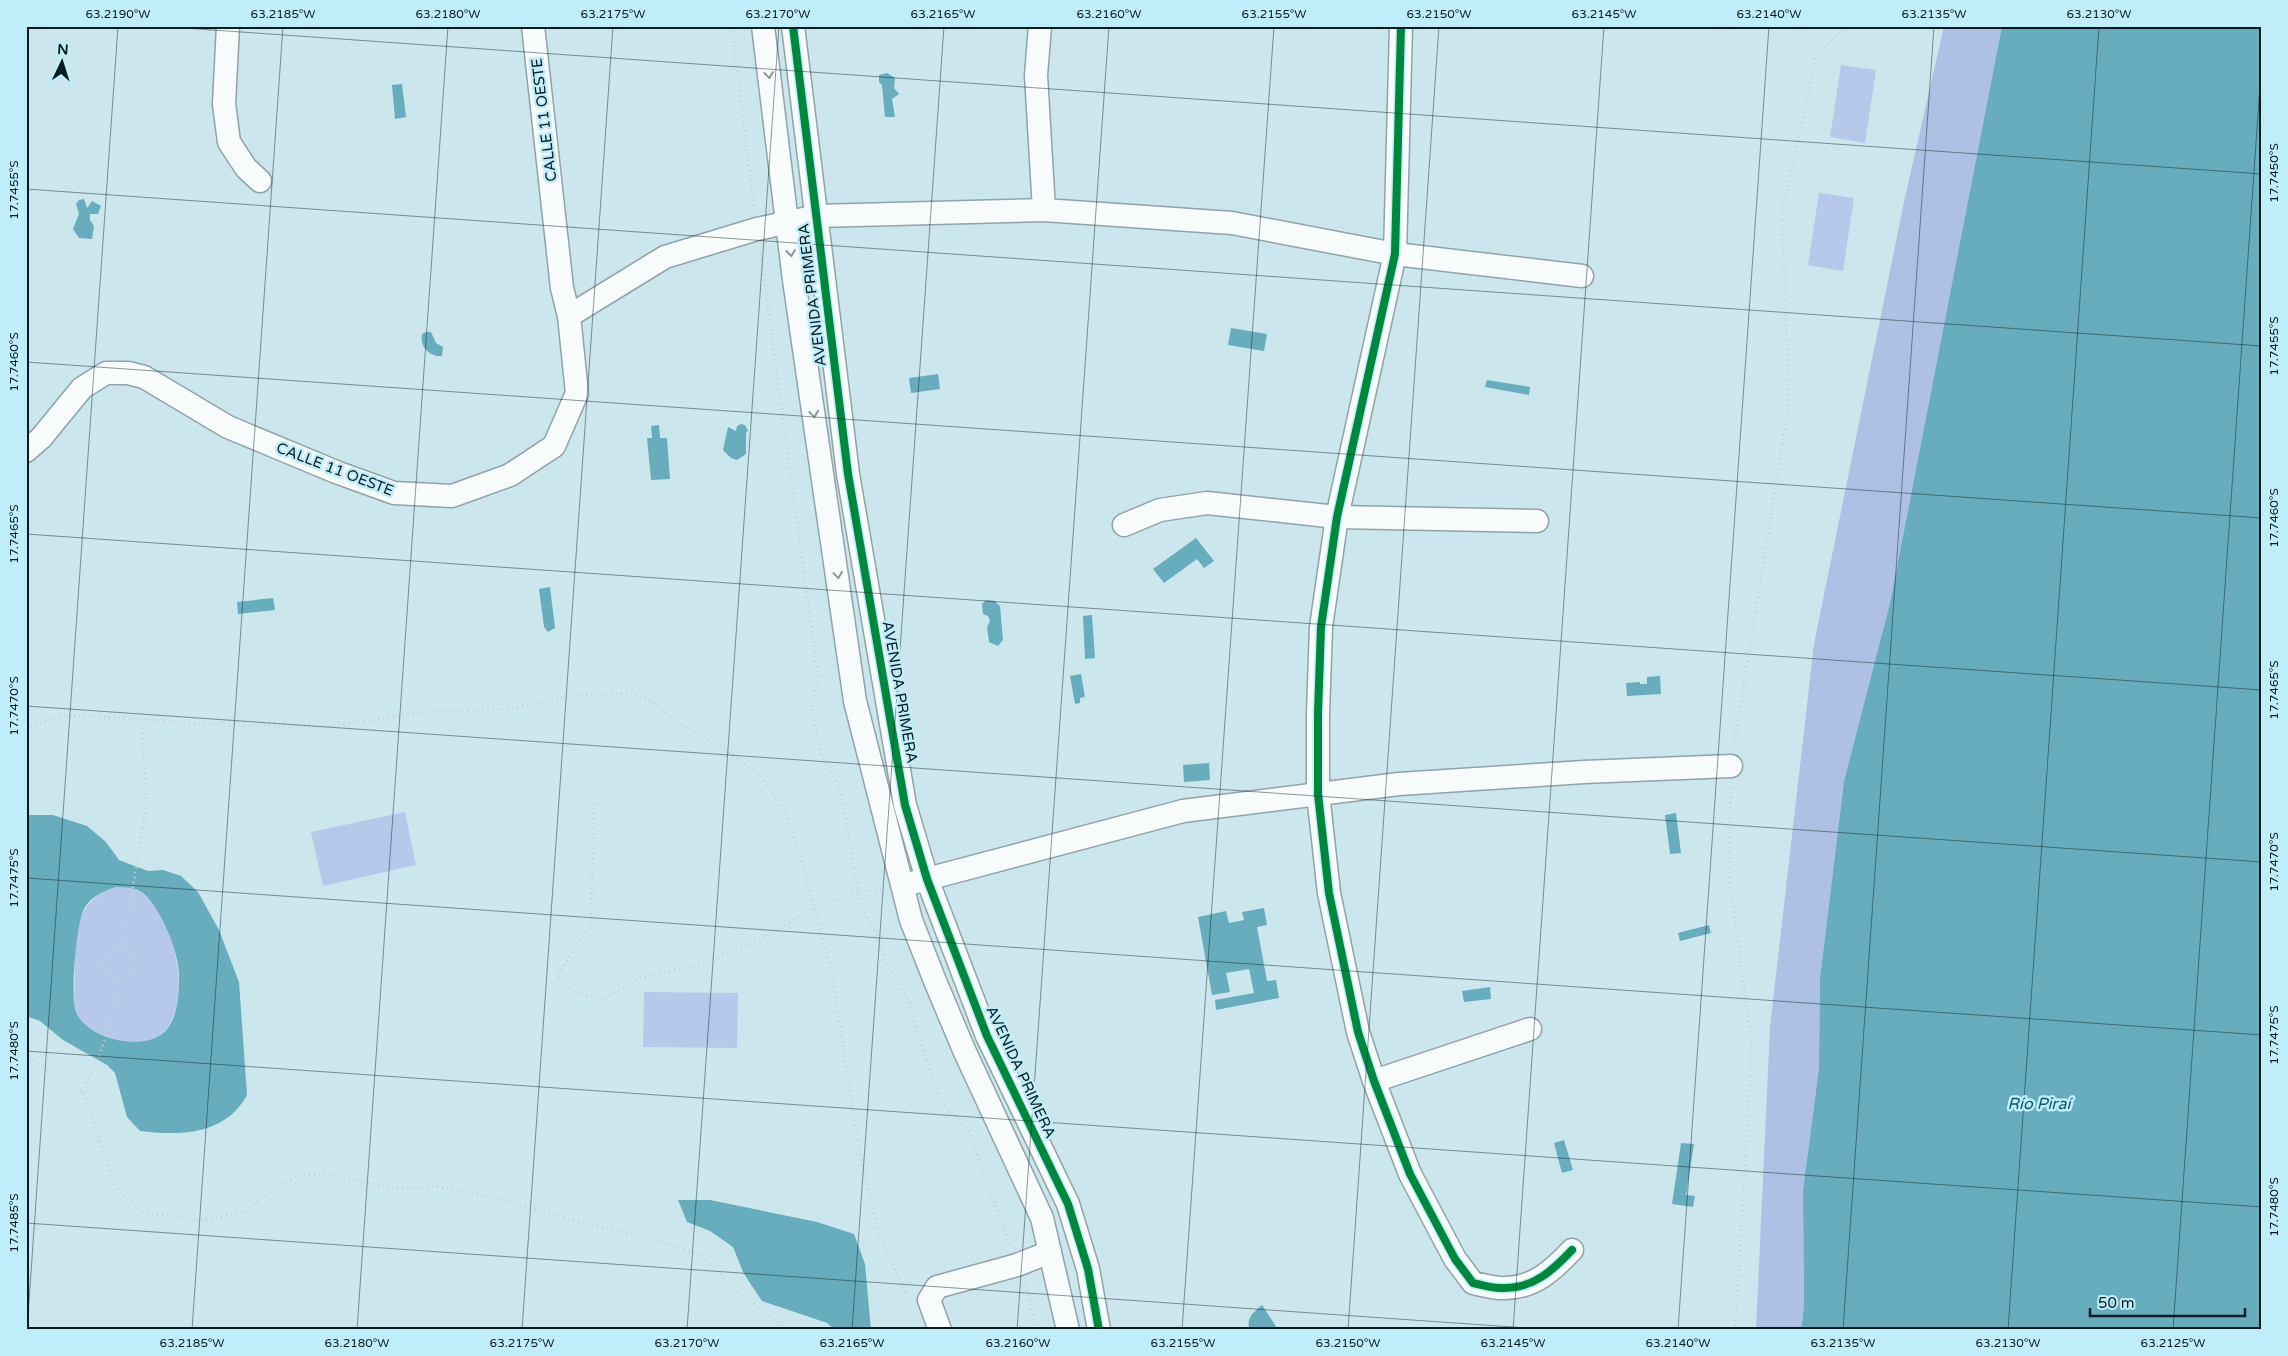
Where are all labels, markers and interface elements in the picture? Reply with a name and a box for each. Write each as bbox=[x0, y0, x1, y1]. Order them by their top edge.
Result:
text: 63.2190°W bbox=[85, 7, 151, 21]
text: 63.2185°W bbox=[251, 7, 315, 21]
text: 63.2180°W bbox=[415, 7, 481, 21]
text: 63.2175°W bbox=[581, 7, 645, 21]
text: 63.2170°W bbox=[745, 7, 811, 21]
text: 63.2165°W bbox=[911, 7, 975, 21]
text: 63.2160°W bbox=[1076, 7, 1142, 21]
text: 63.2155°W bbox=[1242, 7, 1306, 21]
text: 63.2150°W bbox=[1406, 7, 1472, 21]
text: 63.2145°W bbox=[1572, 7, 1636, 21]
text: 63.2140°W bbox=[1736, 7, 1802, 21]
text: 63.2135°W bbox=[1902, 7, 1966, 21]
text: 63.2130°W bbox=[2066, 7, 2132, 21]
north arrow bbox=[38, 38, 88, 88]
text: N bbox=[57, 41, 69, 58]
street label: CALLE 11 OESTE bbox=[527, 57, 561, 183]
one-way arrow bbox=[763, 71, 774, 79]
text: 17.7450°S bbox=[2267, 143, 2281, 203]
text: 17.7455°S bbox=[7, 160, 21, 220]
street label: AVENIDA PRIMERA bbox=[794, 222, 830, 368]
one-way arrow bbox=[785, 250, 796, 258]
text: 17.7455°S bbox=[2267, 316, 2281, 376]
text: 17.7460°S bbox=[7, 332, 21, 392]
one-way arrow bbox=[809, 410, 819, 418]
street label: CALLE 11 OESTE bbox=[274, 438, 396, 500]
text: 17.7460°S bbox=[2267, 488, 2281, 548]
text: 17.7465°S bbox=[7, 504, 21, 564]
one-way arrow bbox=[833, 570, 843, 579]
street label: AVENIDA PRIMERA bbox=[879, 620, 921, 764]
text: 17.7465°S bbox=[2267, 660, 2281, 720]
text: 17.7470°S bbox=[7, 676, 21, 736]
text: 17.7470°S bbox=[2267, 832, 2281, 892]
text: 17.7475°S bbox=[7, 848, 21, 908]
street label: AVENIDA PRIMERA bbox=[982, 1003, 1060, 1141]
text: 17.7475°S bbox=[2267, 1005, 2281, 1065]
text: 17.7480°S bbox=[7, 1021, 21, 1081]
water label: Río Piraí bbox=[2008, 1094, 2074, 1114]
text: 17.7480°S bbox=[2267, 1177, 2281, 1237]
text: 17.7485°S bbox=[7, 1193, 21, 1253]
scale bar bbox=[2090, 1286, 2246, 1318]
text: 50 m bbox=[2098, 1294, 2135, 1312]
text: 63.2185°W bbox=[160, 1336, 224, 1350]
text: 63.2180°W bbox=[324, 1336, 390, 1350]
text: 63.2175°W bbox=[490, 1336, 554, 1350]
text: 63.2170°W bbox=[654, 1336, 720, 1350]
text: 63.2165°W bbox=[820, 1336, 884, 1350]
text: 63.2160°W bbox=[985, 1336, 1051, 1350]
text: 63.2155°W bbox=[1151, 1336, 1215, 1350]
text: 63.2150°W bbox=[1315, 1336, 1381, 1350]
text: 63.2145°W bbox=[1481, 1336, 1545, 1350]
text: 63.2140°W bbox=[1645, 1336, 1711, 1350]
text: 63.2135°W bbox=[1811, 1336, 1875, 1350]
text: 63.2130°W bbox=[1975, 1336, 2041, 1350]
text: 63.2125°W bbox=[2141, 1336, 2205, 1350]

